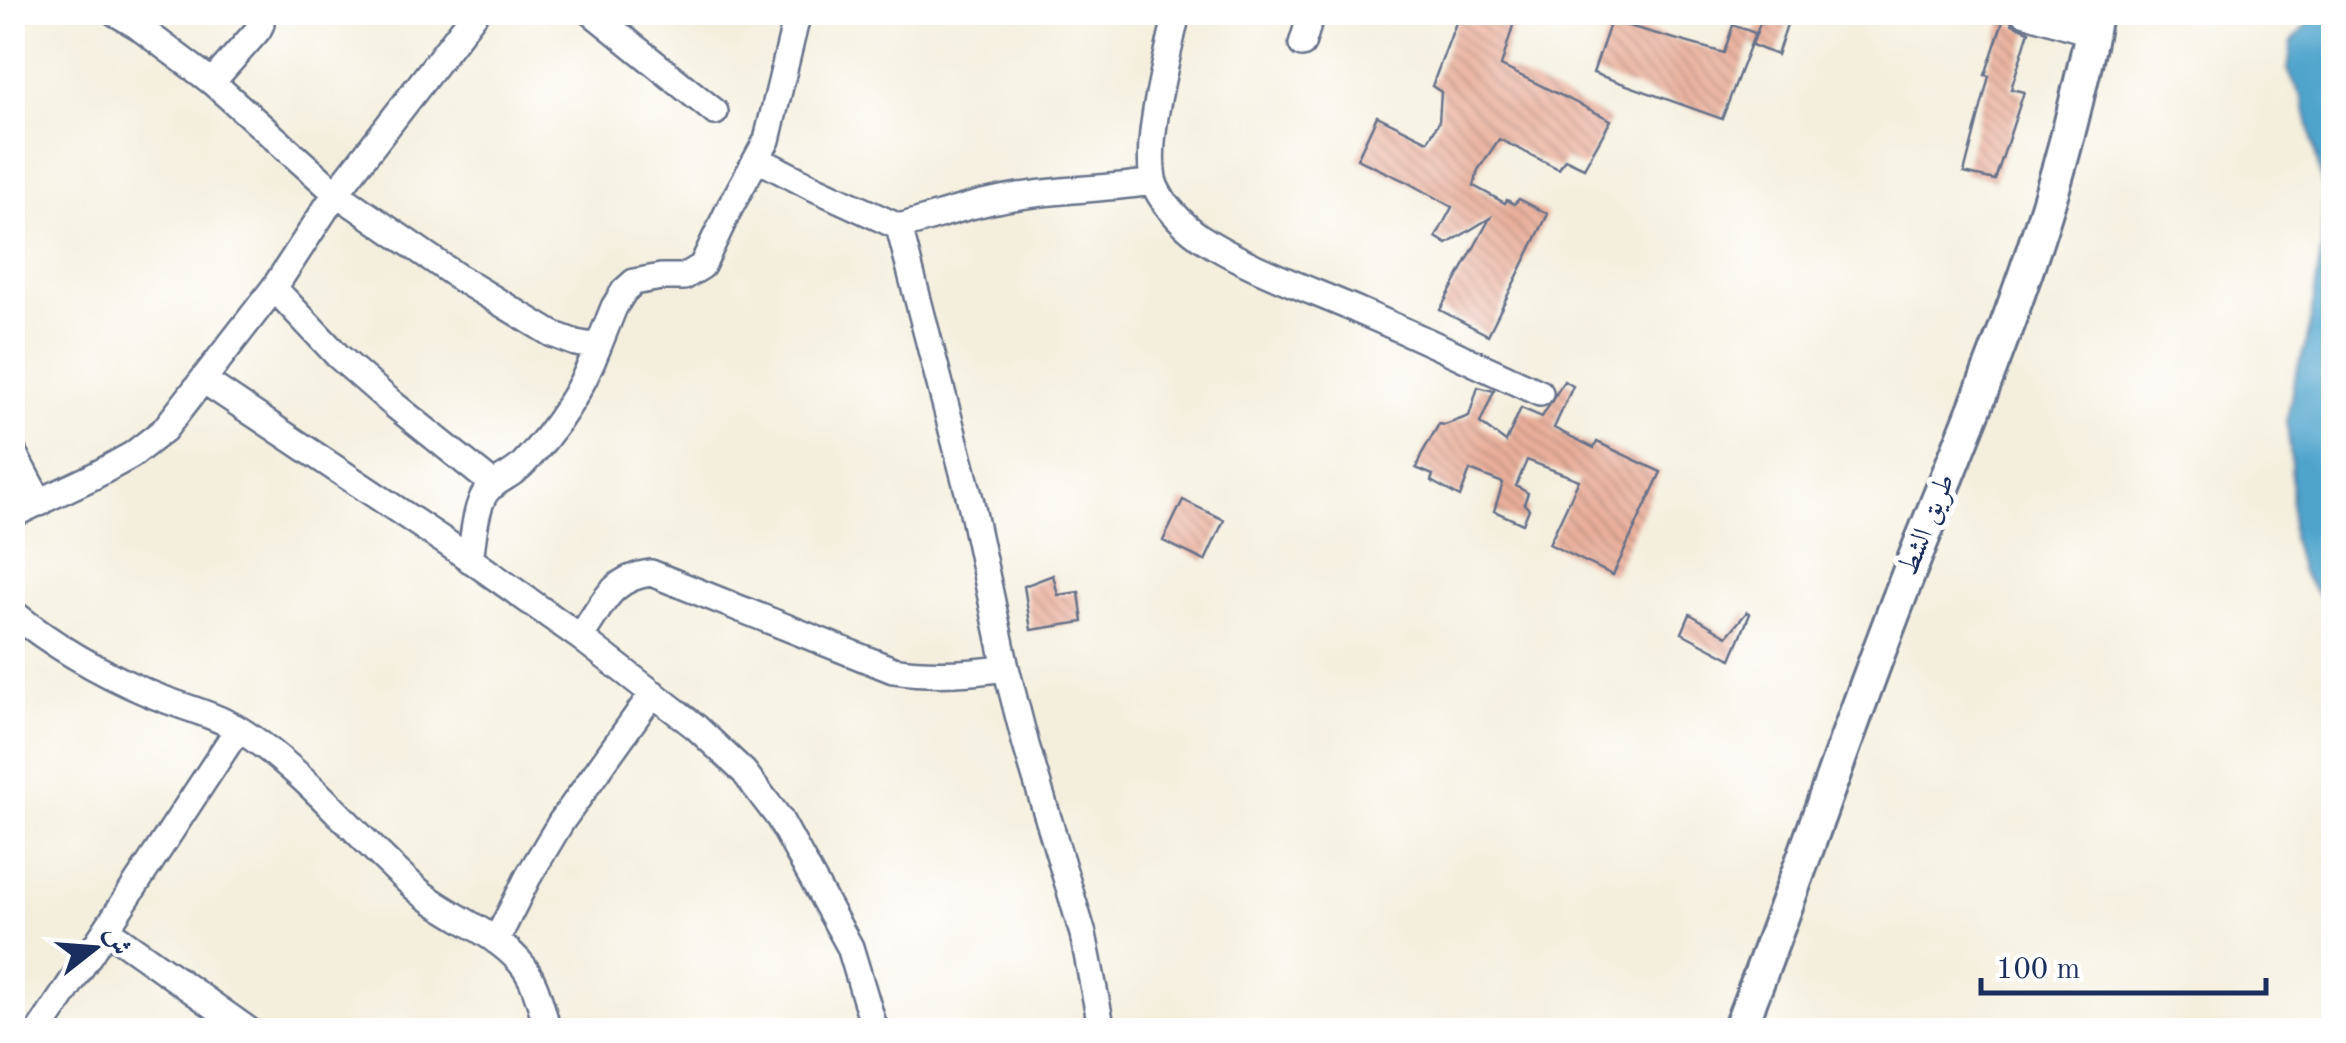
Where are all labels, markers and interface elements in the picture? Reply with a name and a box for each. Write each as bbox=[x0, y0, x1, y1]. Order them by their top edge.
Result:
street label: طريق الشط bbox=[1894, 470, 1962, 580]
north arrow bbox=[45, 898, 145, 998]
text: ش bbox=[99, 924, 133, 959]
scale bar bbox=[1981, 933, 2266, 995]
text: 100 m bbox=[1996, 955, 2080, 985]

